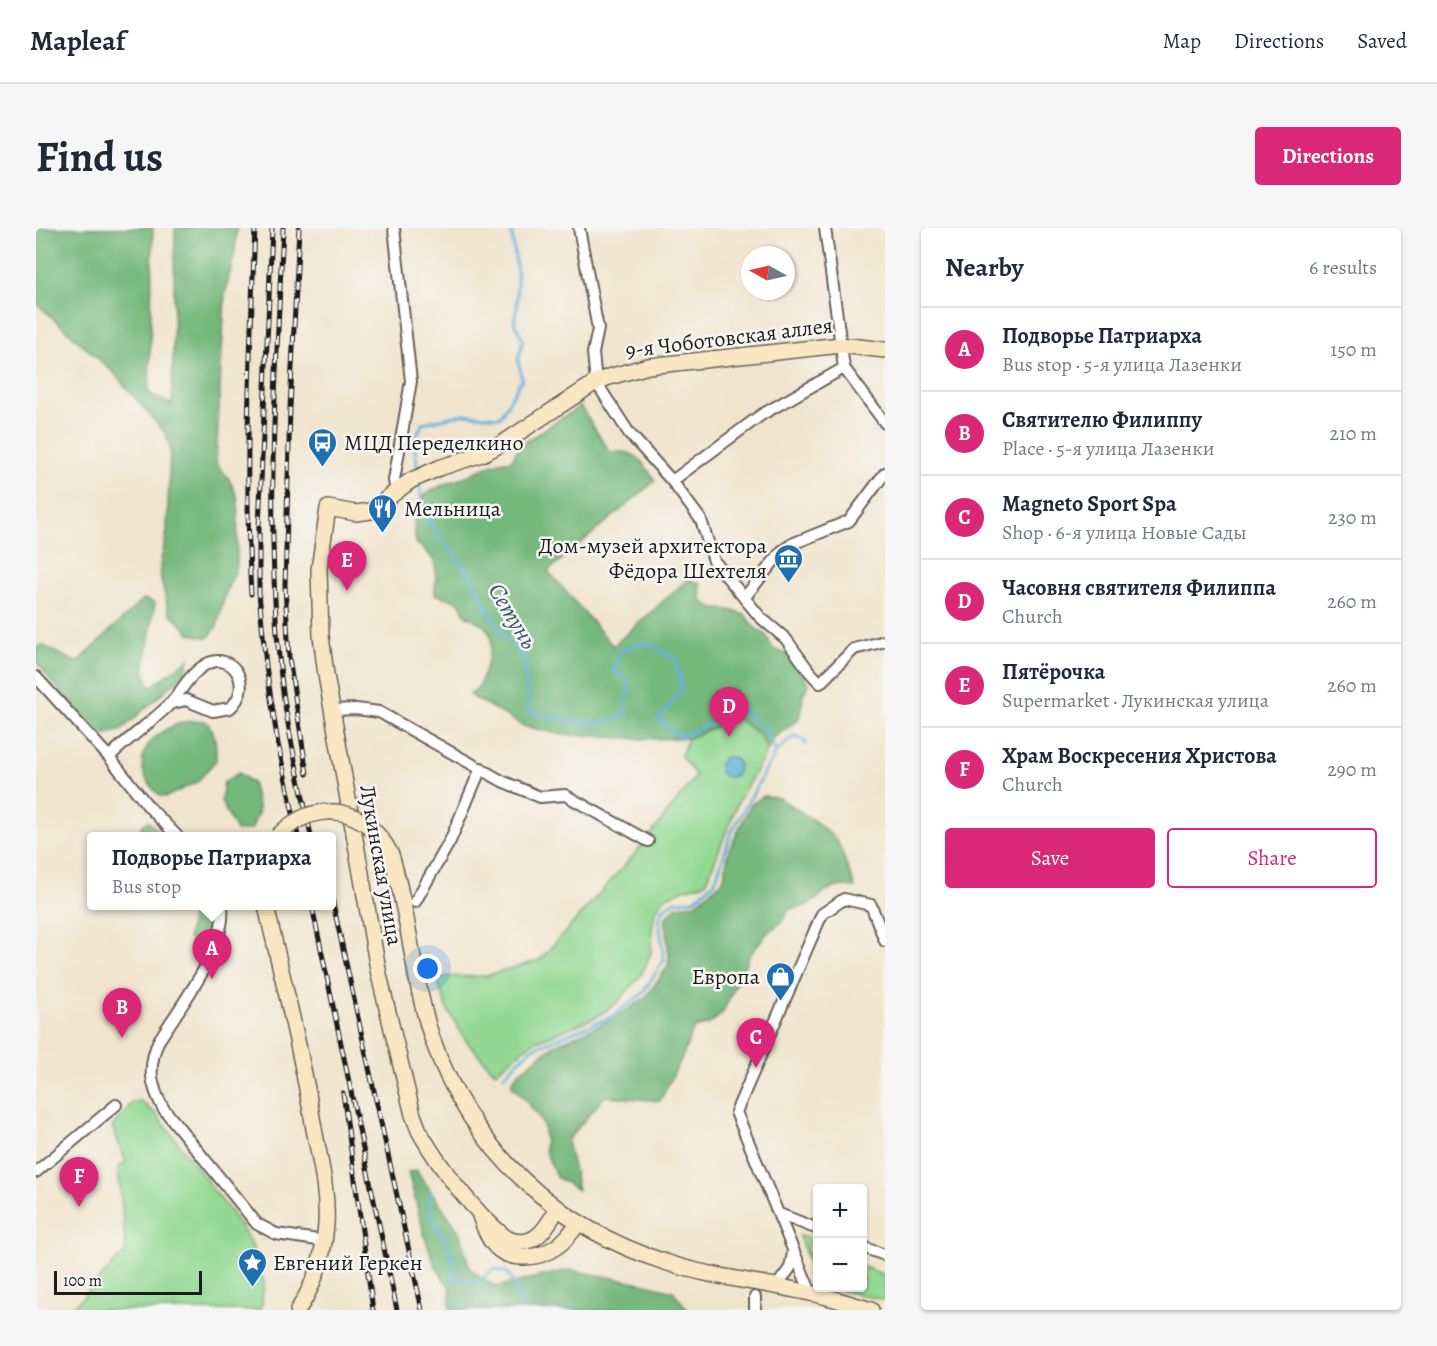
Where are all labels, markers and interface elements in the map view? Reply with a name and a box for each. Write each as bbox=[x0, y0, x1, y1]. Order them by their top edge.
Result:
text: Mapleaf bbox=[30, 22, 125, 60]
text: Map bbox=[1163, 27, 1201, 55]
text: Directions bbox=[1234, 27, 1324, 55]
text: Saved bbox=[1357, 27, 1407, 55]
button: Directions bbox=[1255, 127, 1401, 185]
text: Find us bbox=[36, 128, 163, 185]
north arrow bbox=[741, 246, 795, 300]
text: Nearby bbox=[945, 250, 1024, 285]
text: 6 results bbox=[1309, 254, 1377, 281]
street label: 9-я Чоботовская аллея bbox=[624, 310, 835, 366]
text: Подворье Патриарха bbox=[1002, 321, 1202, 351]
text: A bbox=[958, 336, 971, 363]
text: 150 m bbox=[1330, 336, 1377, 363]
text: Bus stop · 5-я улица Лазенки bbox=[1002, 351, 1242, 378]
text: Святителю Филиппу bbox=[1002, 405, 1202, 435]
text: B bbox=[958, 420, 971, 447]
text: 210 m bbox=[1329, 420, 1377, 447]
bus stop icon: МЦД Переделкино bbox=[307, 426, 339, 468]
place label: МЦД Переделкино bbox=[344, 428, 524, 458]
text: Place · 5-я улица Лазенки bbox=[1002, 435, 1214, 462]
text: Magneto Sport Spa bbox=[1002, 489, 1177, 519]
restaurant icon: Мельница bbox=[367, 492, 399, 534]
place label: Мельница bbox=[404, 494, 502, 524]
text: C bbox=[958, 504, 971, 531]
text: 230 m bbox=[1328, 504, 1377, 531]
text: Shop · 6-я улица Новые Сады bbox=[1002, 519, 1247, 546]
place label: Дом-музей архитектора Фёдора Шехтеля bbox=[538, 531, 768, 586]
pin: E bbox=[328, 542, 366, 591]
museum icon: Дом-музей архитектора Фёдора Шехтеля bbox=[772, 542, 804, 584]
text: Часовня святителя Филиппа bbox=[1002, 573, 1276, 603]
water label: Сетунь bbox=[481, 577, 545, 655]
text: D bbox=[958, 588, 971, 615]
text: 260 m bbox=[1327, 588, 1377, 615]
text: Church bbox=[1002, 603, 1063, 630]
text: Пятёрочка bbox=[1002, 657, 1105, 687]
text: E bbox=[959, 672, 970, 699]
text: 260 m bbox=[1327, 672, 1377, 699]
text: Supermarket · Лукинская улица bbox=[1002, 687, 1269, 714]
pin: D bbox=[710, 688, 748, 737]
text: Храм Воскресения Христова bbox=[1002, 741, 1277, 771]
text: F bbox=[959, 756, 970, 783]
text: 290 m bbox=[1327, 756, 1377, 783]
text: Church bbox=[1002, 771, 1063, 798]
street label: Лукинская улица bbox=[352, 783, 410, 949]
button: Save bbox=[945, 828, 1155, 888]
button: Share bbox=[1167, 828, 1377, 888]
popup bbox=[87, 832, 336, 910]
text: Подворье Патриарха bbox=[112, 843, 312, 873]
text: Bus stop bbox=[112, 873, 181, 900]
pin: A bbox=[192, 930, 231, 979]
your location bbox=[413, 954, 442, 983]
shop icon: Европа bbox=[765, 960, 797, 1002]
place label: Европа bbox=[692, 962, 761, 992]
pin: B bbox=[102, 988, 142, 1038]
pin: C bbox=[736, 1018, 776, 1068]
pin: F bbox=[60, 1158, 99, 1207]
map controls bbox=[813, 1184, 867, 1292]
button: + bbox=[813, 1184, 867, 1238]
button: − bbox=[813, 1238, 867, 1292]
place icon: Евгений Геркен bbox=[236, 1246, 268, 1288]
place label: Евгений Геркен bbox=[273, 1248, 423, 1278]
scale bar bbox=[54, 1268, 202, 1296]
text: 100 m bbox=[63, 1270, 102, 1292]

